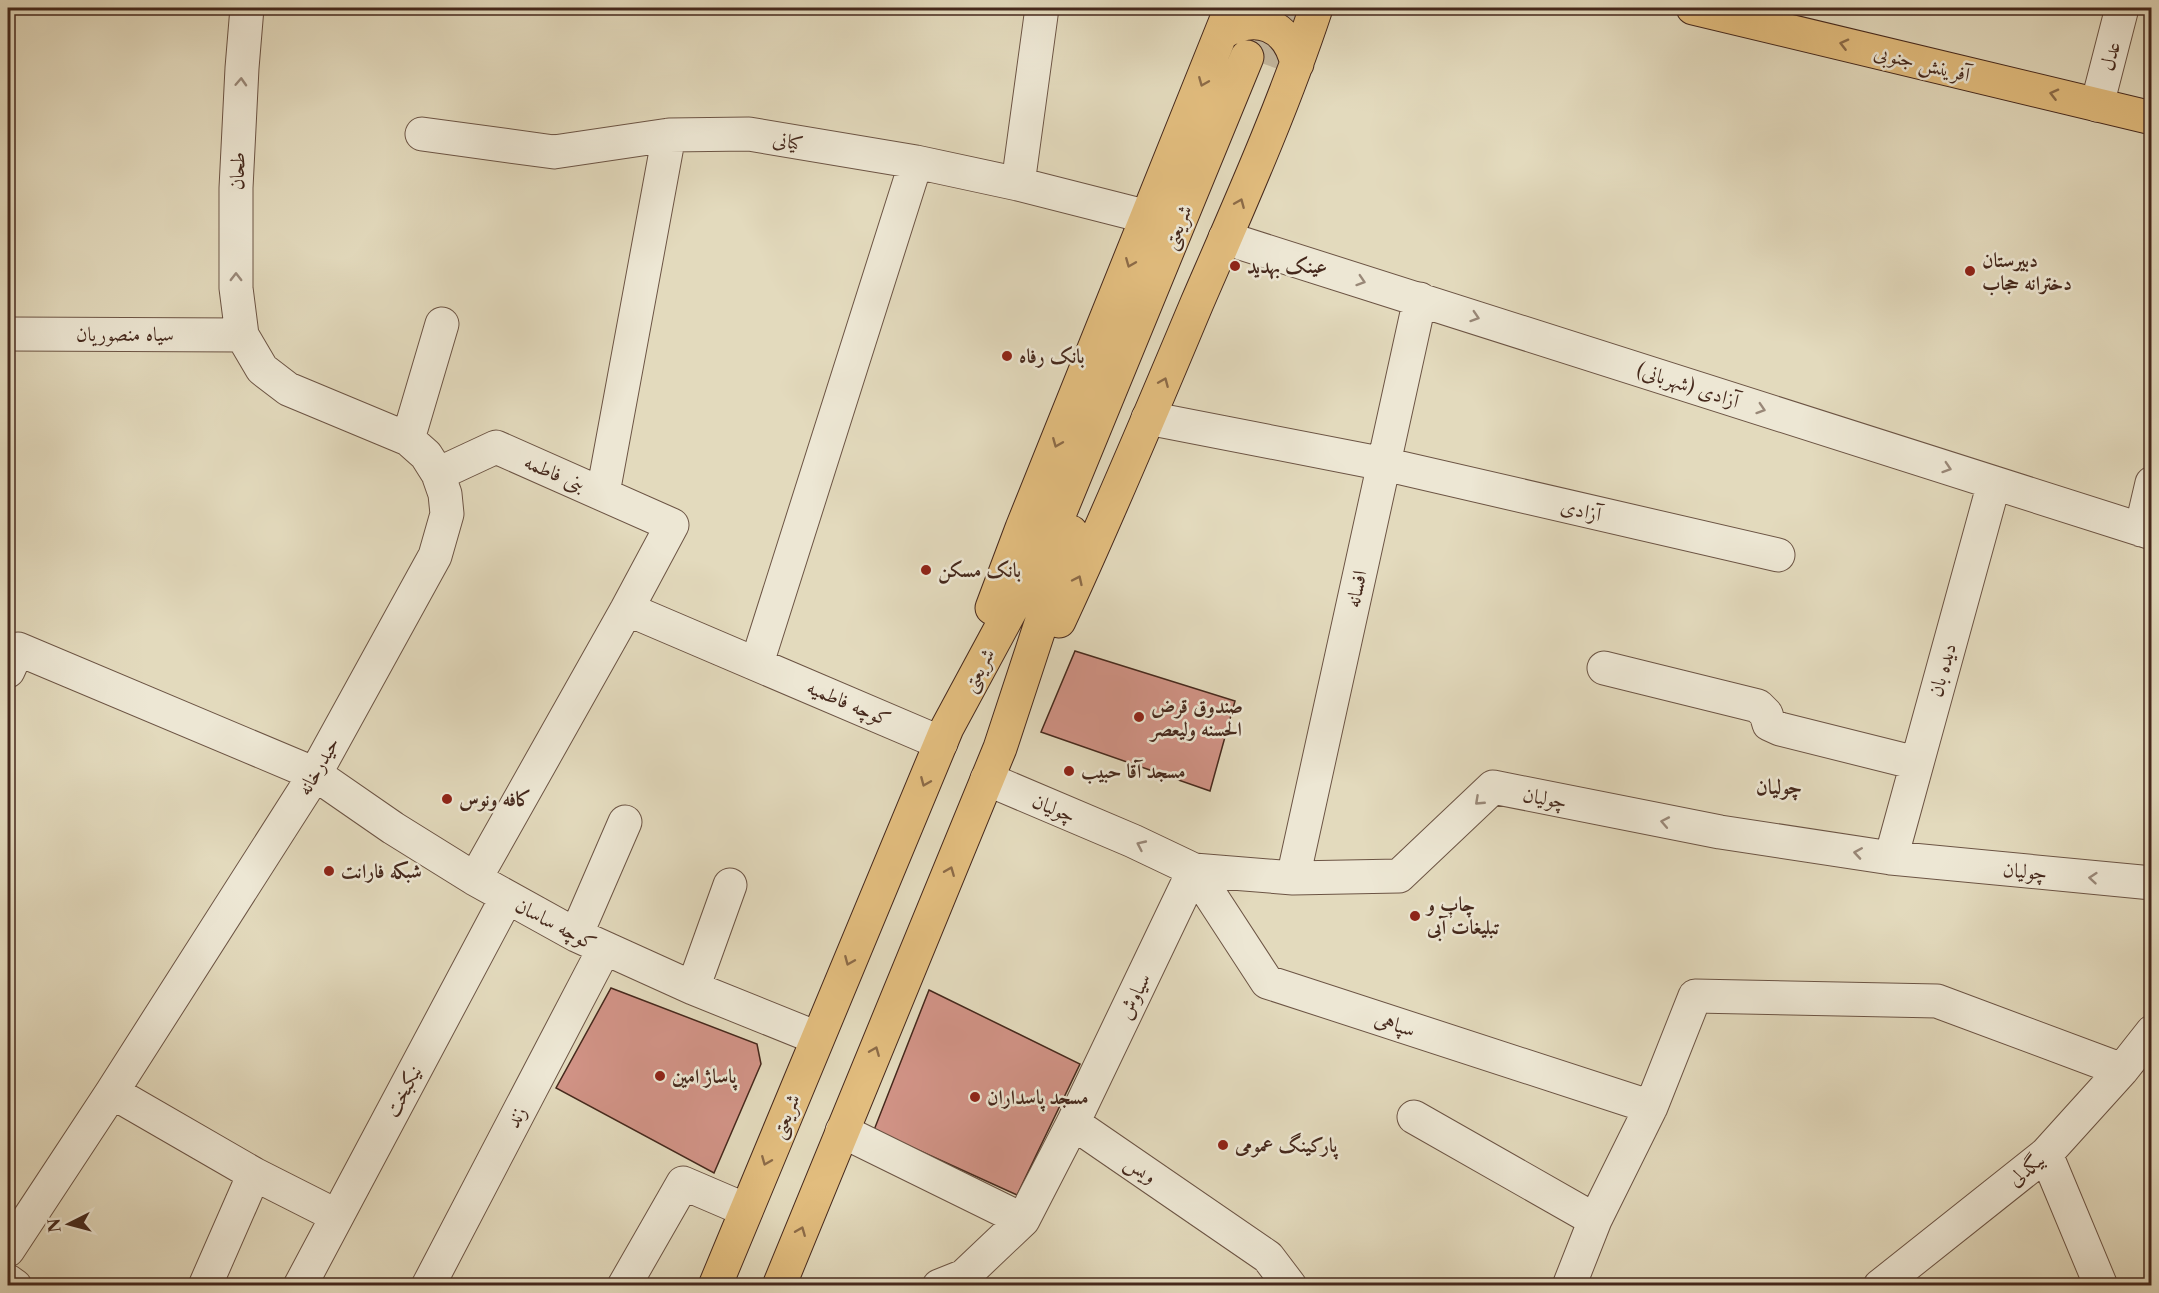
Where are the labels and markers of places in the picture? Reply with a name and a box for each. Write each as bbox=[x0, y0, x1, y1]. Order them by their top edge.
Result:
place label: دبیرستان دخترانه حجاب bbox=[1982, 248, 2072, 296]
place label: عینک بهدید bbox=[1247, 254, 1327, 280]
marker: عینک بهدید bbox=[1228, 259, 1242, 273]
marker: دبیرستان دخترانه حجاب bbox=[1963, 264, 1977, 278]
place label: بانک رفاه bbox=[1019, 344, 1085, 368]
marker: بانک رفاه bbox=[1000, 349, 1014, 363]
place label: بانک مسکن bbox=[938, 558, 1021, 584]
marker: بانک مسکن bbox=[919, 563, 933, 577]
place label: صندوق قرض الحسنه ولیعصر bbox=[1149, 694, 1243, 742]
marker: صندوق قرض الحسنه ولیعصر bbox=[1132, 710, 1146, 724]
place label: مسجد آقا حبیب bbox=[1081, 759, 1186, 784]
marker: مسجد آقا حبیب bbox=[1062, 764, 1076, 778]
place label: کافه ونوس bbox=[459, 787, 532, 812]
marker: کافه ونوس bbox=[440, 792, 454, 806]
place label: شبکه فارانت bbox=[341, 859, 422, 883]
marker: شبکه فارانت bbox=[322, 864, 336, 878]
place label: چاپ و تبلیغات آبی bbox=[1425, 892, 1500, 942]
marker: چاپ و تبلیغات آبی bbox=[1408, 909, 1422, 923]
place label: پاساژ امین bbox=[672, 1064, 738, 1091]
marker: پاساژ امین bbox=[653, 1069, 667, 1083]
place label: مسجد پاسداران bbox=[987, 1085, 1089, 1112]
marker: مسجد پاسداران bbox=[968, 1090, 982, 1104]
place label: پارکینگ عمومی bbox=[1234, 1132, 1338, 1160]
marker: پارکینگ عمومی bbox=[1216, 1138, 1230, 1152]

